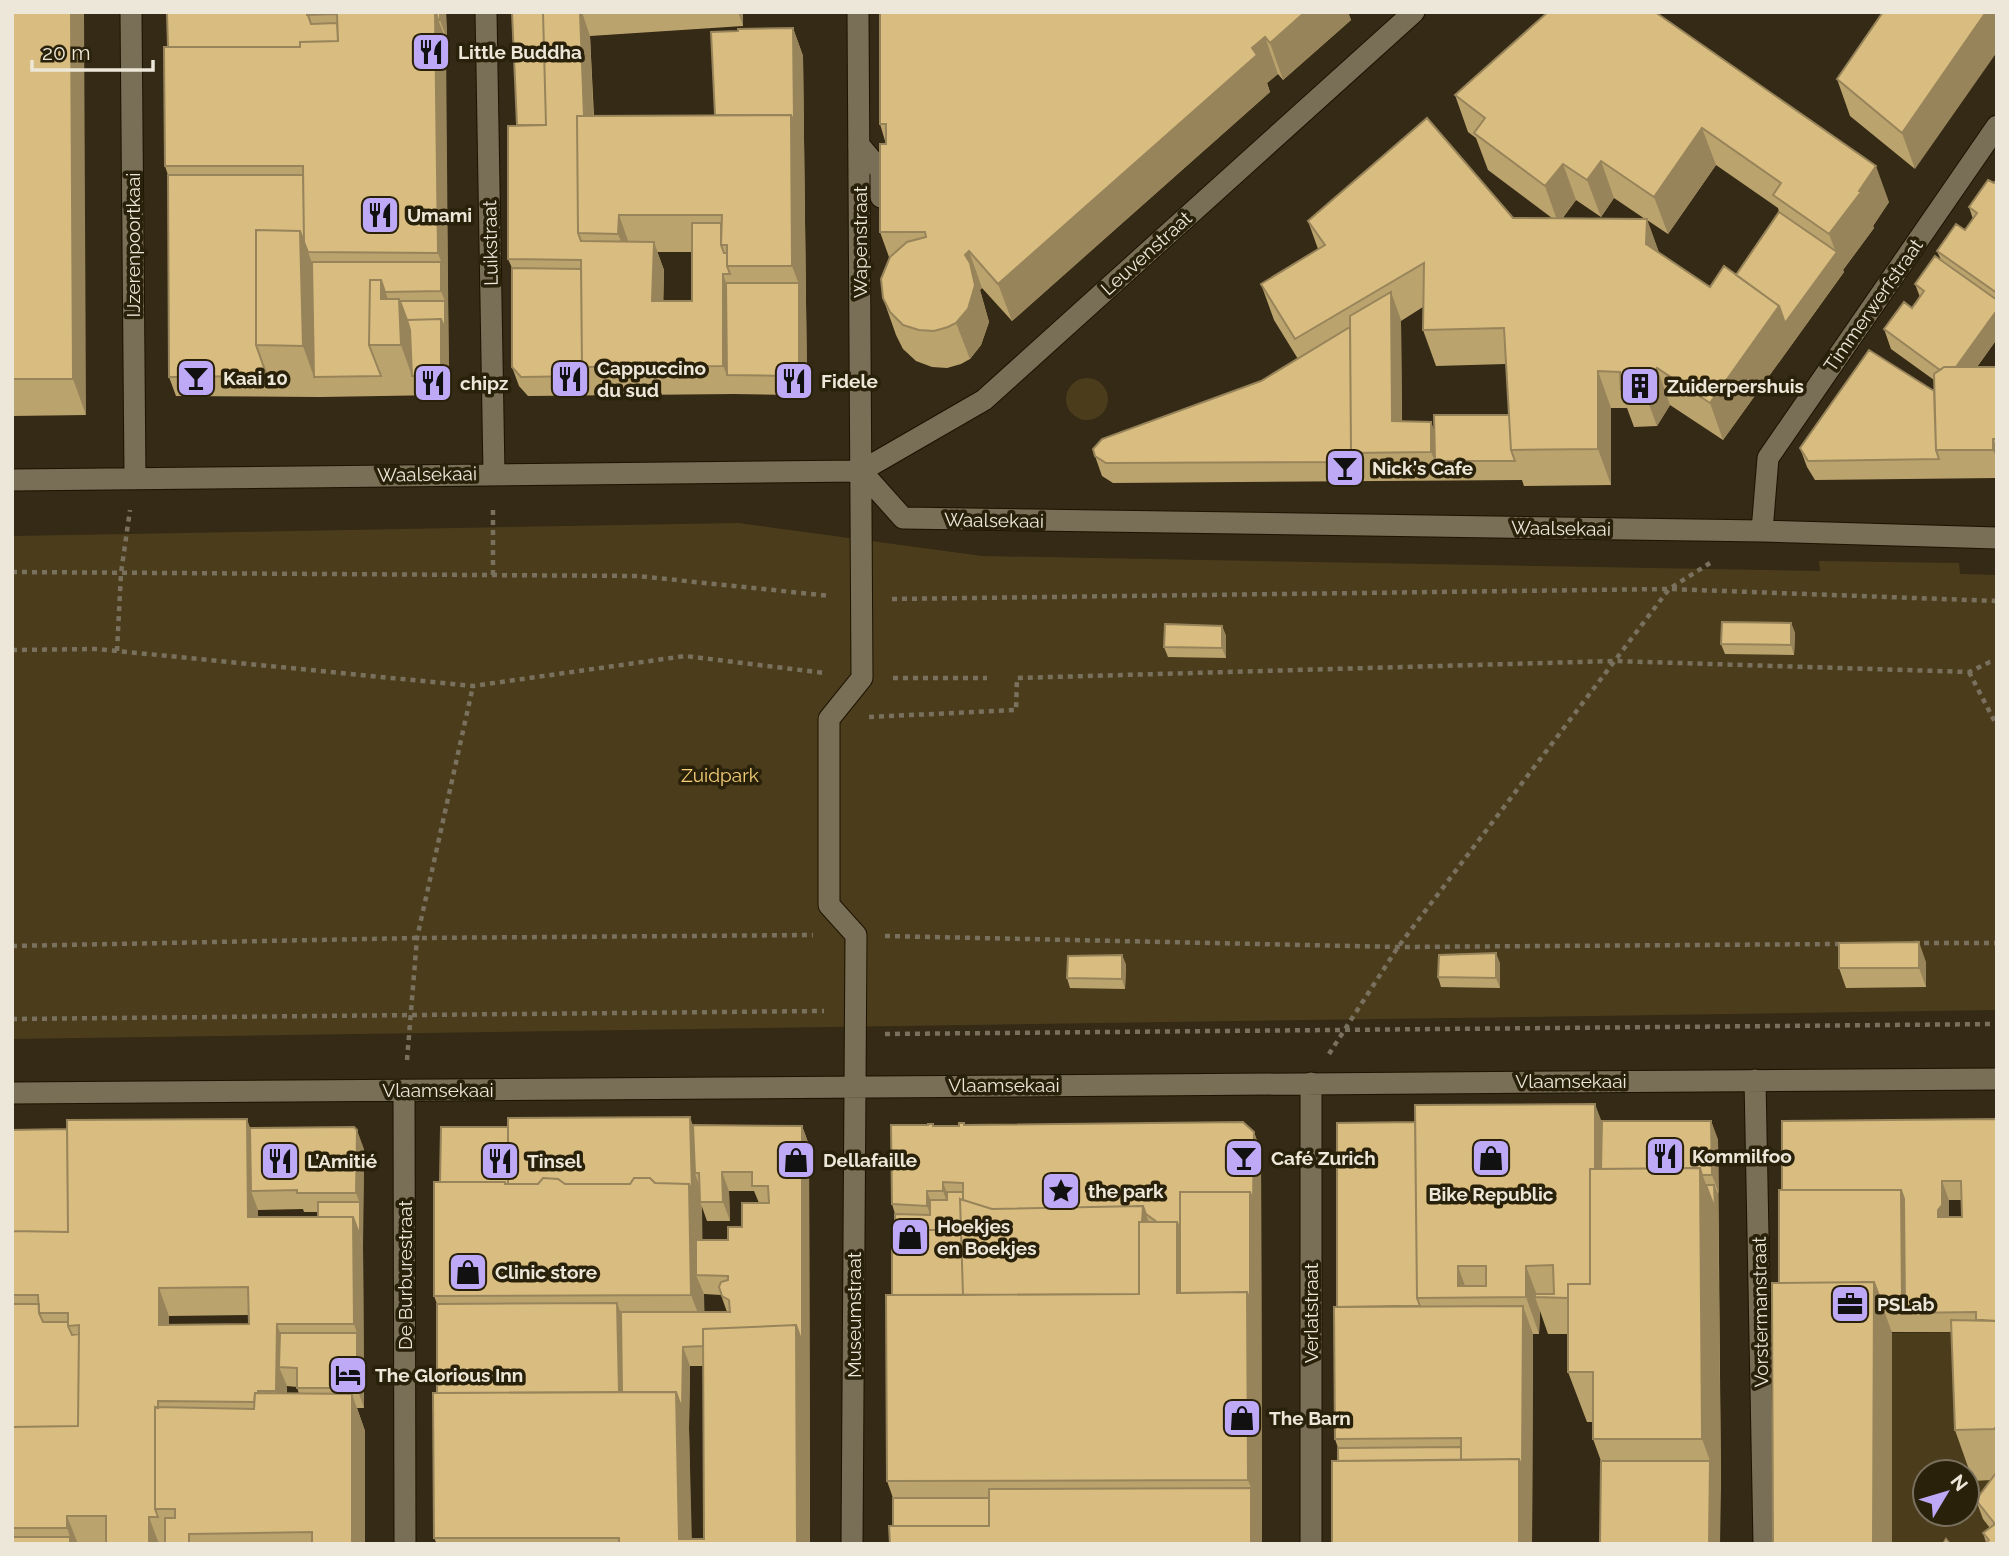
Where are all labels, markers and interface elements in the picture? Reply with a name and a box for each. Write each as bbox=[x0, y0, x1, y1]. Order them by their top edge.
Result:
scale bar bbox=[32, 28, 152, 72]
restaurant icon: Little Buddha bbox=[410, 31, 452, 73]
text: 20 m bbox=[42, 40, 90, 65]
place label: Little Buddha bbox=[458, 41, 582, 63]
street label: IJzerenpoortkaai bbox=[122, 173, 144, 317]
street label: Wapenstraat bbox=[849, 185, 871, 298]
restaurant icon: Umami bbox=[359, 194, 401, 236]
street label: Luikstraat bbox=[478, 199, 502, 286]
place label: Umami bbox=[407, 204, 472, 226]
street label: Leuvenstraat bbox=[1096, 206, 1196, 299]
street label: Timmerwerfstraat bbox=[1819, 234, 1927, 376]
bar icon: Kaai 10 bbox=[175, 357, 217, 399]
place label: Cappuccino du sud bbox=[597, 357, 706, 401]
restaurant icon: Cappuccino du sud bbox=[549, 358, 591, 400]
restaurant icon: Fidele bbox=[773, 360, 815, 402]
restaurant icon: chipz bbox=[412, 362, 454, 404]
building icon: Zuiderpershuis bbox=[1619, 365, 1661, 407]
place label: Kaai 10 bbox=[223, 367, 288, 389]
place label: Fidele bbox=[821, 370, 878, 392]
place label: chipz bbox=[460, 372, 508, 394]
place label: Zuiderpershuis bbox=[1667, 375, 1804, 397]
bar icon: Nick's Cafe bbox=[1324, 447, 1366, 489]
place label: Nick's Cafe bbox=[1372, 457, 1473, 479]
street label: Waalsekaai bbox=[377, 462, 477, 486]
street label: Waalsekaai bbox=[944, 508, 1044, 532]
street label: Waalsekaai bbox=[1511, 516, 1611, 540]
park label: Zuidpark bbox=[681, 764, 759, 786]
street label: Vlaamsekaai bbox=[1515, 1070, 1627, 1092]
street label: Vlaamsekaai bbox=[948, 1074, 1060, 1096]
street label: Vlaamsekaai bbox=[382, 1079, 494, 1101]
restaurant icon: Kommilfoo bbox=[1644, 1135, 1686, 1177]
bar icon: Café Zurich bbox=[1223, 1137, 1265, 1179]
shop icon: Bike Republic bbox=[1470, 1137, 1512, 1179]
shop icon: Dellafaille bbox=[775, 1139, 817, 1181]
restaurant icon: L’Amitié bbox=[259, 1140, 301, 1182]
restaurant icon: Tinsel bbox=[479, 1140, 521, 1182]
place label: Kommilfoo bbox=[1692, 1145, 1792, 1167]
place label: Café Zurich bbox=[1271, 1147, 1376, 1169]
place label: Dellafaille bbox=[823, 1149, 917, 1171]
place label: L’Amitié bbox=[307, 1150, 377, 1172]
place label: Tinsel bbox=[527, 1150, 583, 1172]
place icon: the park bbox=[1040, 1170, 1082, 1212]
place label: the park bbox=[1088, 1180, 1164, 1202]
place label: Bike Republic bbox=[1429, 1183, 1554, 1205]
street label: De Burburestraat bbox=[394, 1199, 416, 1350]
place label: Hoekjes en Boekjes bbox=[937, 1215, 1037, 1259]
shop icon: Hoekjes en Boekjes bbox=[889, 1216, 931, 1258]
street label: Vorstermanstraat bbox=[1748, 1236, 1772, 1388]
shop icon: Clinic store bbox=[447, 1251, 489, 1293]
street label: Museumstraat bbox=[843, 1251, 865, 1378]
place label: Clinic store bbox=[495, 1261, 597, 1283]
street label: Verlatstraat bbox=[1300, 1262, 1322, 1363]
office icon: PSLab bbox=[1829, 1283, 1871, 1325]
place label: PSLab bbox=[1877, 1293, 1935, 1315]
hotel icon: The Glorious Inn bbox=[327, 1354, 369, 1396]
place label: The Glorious Inn bbox=[375, 1364, 523, 1386]
shop icon: The Barn bbox=[1221, 1397, 1263, 1439]
place label: The Barn bbox=[1269, 1407, 1351, 1429]
north arrow bbox=[1911, 1458, 1981, 1528]
text: N bbox=[1946, 1470, 1973, 1495]

